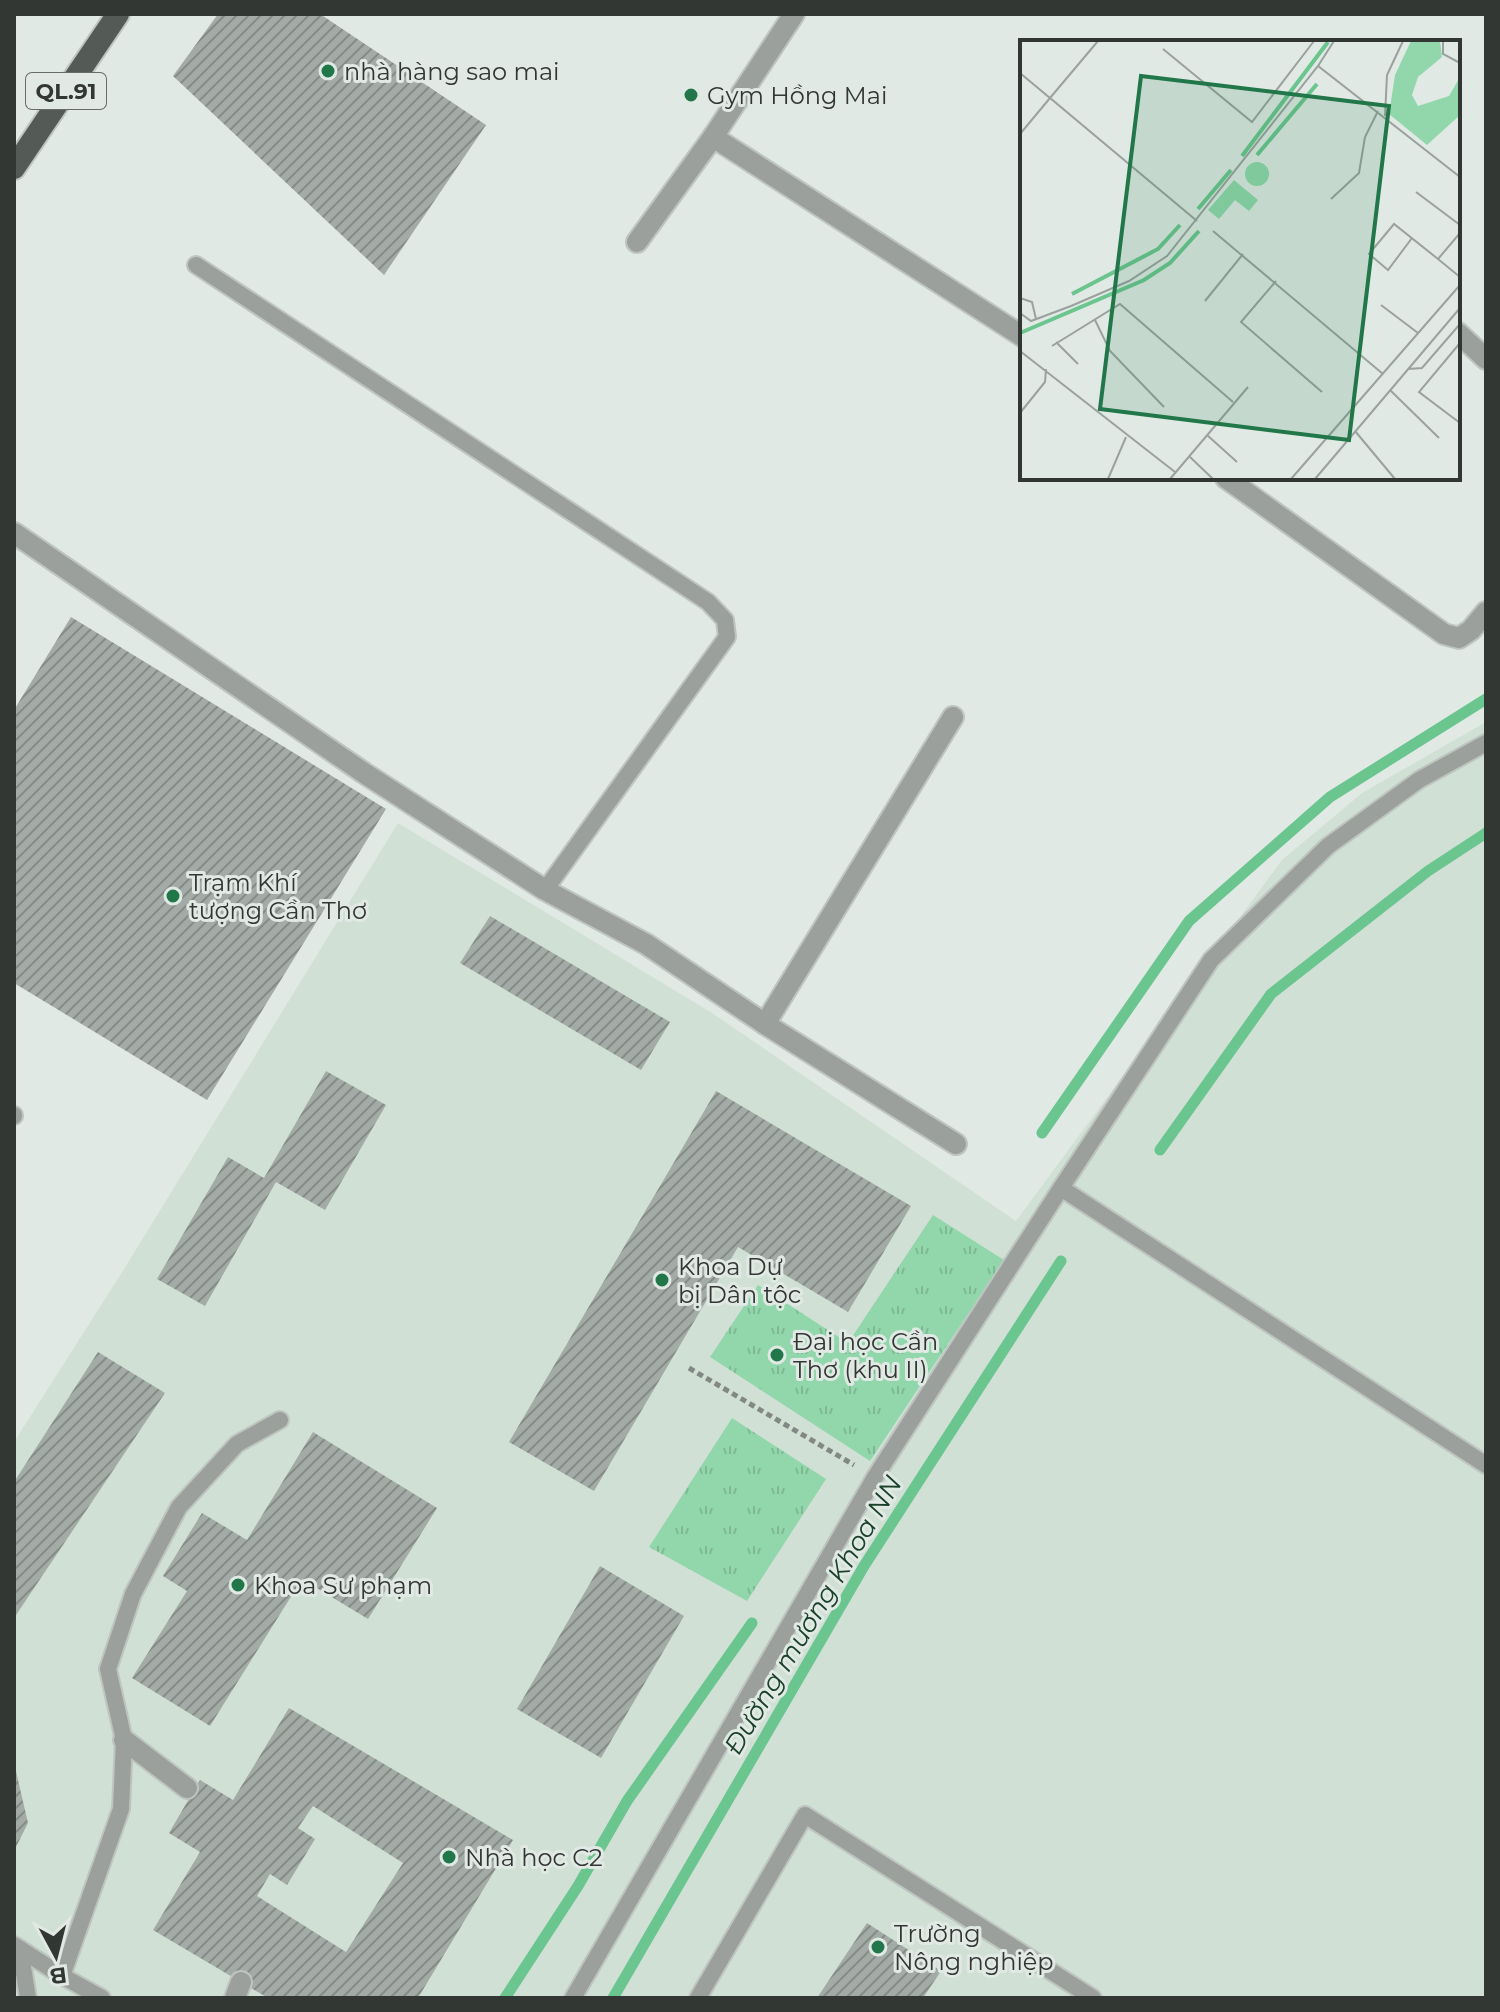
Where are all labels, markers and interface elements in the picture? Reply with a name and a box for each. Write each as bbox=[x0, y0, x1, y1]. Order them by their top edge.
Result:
inset map bbox=[1020, 40, 1460, 480]
place label: nhà hàng sao mai bbox=[344, 57, 560, 86]
marker: nhà hàng sao mai bbox=[319, 62, 337, 80]
road number: QL.91 bbox=[26, 73, 106, 109]
place label: Gym Hồng Mai bbox=[707, 81, 887, 110]
marker: Gym Hồng Mai bbox=[682, 86, 700, 104]
place label: Trạm Khí tượng Cần Thơ bbox=[189, 868, 367, 925]
marker: Trạm Khí tượng Cần Thơ bbox=[164, 887, 182, 905]
place label: Khoa Dự bị Dân tộc bbox=[678, 1252, 801, 1309]
marker: Khoa Dự bị Dân tộc bbox=[653, 1271, 671, 1289]
place label: Đại học Cần Thơ (khu II) bbox=[793, 1327, 938, 1384]
marker: Đại học Cần Thơ (khu II) bbox=[768, 1346, 786, 1364]
water label: Đường mương Khoa NN bbox=[717, 1470, 909, 1760]
place label: Khoa Sư phạm bbox=[254, 1571, 432, 1600]
marker: Khoa Sư phạm bbox=[229, 1576, 247, 1594]
place label: Nhà học C2 bbox=[465, 1843, 603, 1872]
marker: Nhà học C2 bbox=[440, 1848, 458, 1866]
north arrow bbox=[16, 1916, 96, 1996]
place label: Trường Nông nghiệp bbox=[894, 1919, 1054, 1976]
marker: Trường Nông nghiệp bbox=[869, 1938, 887, 1956]
text: B bbox=[48, 1961, 68, 1990]

